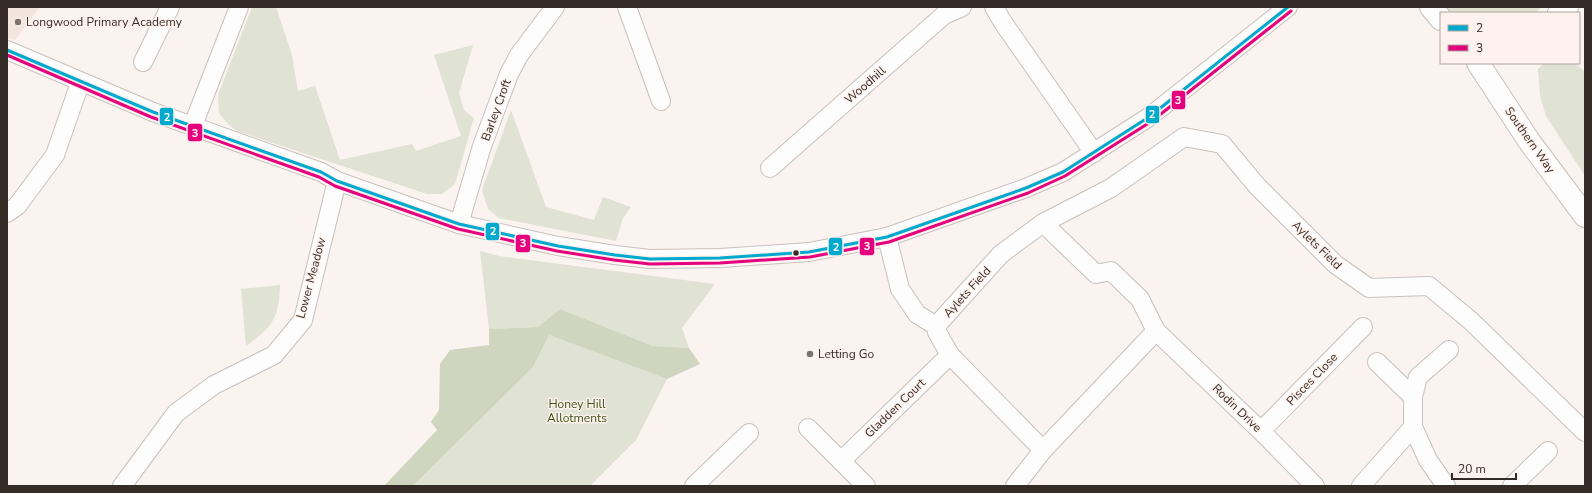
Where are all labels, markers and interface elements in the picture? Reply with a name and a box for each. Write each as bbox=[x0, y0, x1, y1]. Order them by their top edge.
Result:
legend bbox=[1440, 12, 1580, 64]
place label: Longwood Primary Academy bbox=[26, 14, 183, 30]
marker: Longwood Primary Academy bbox=[13, 17, 23, 27]
text: 2 bbox=[1476, 20, 1483, 36]
text: 3 bbox=[1476, 40, 1483, 56]
street label: Woodhill bbox=[841, 62, 889, 107]
street label: Barley Croft bbox=[477, 76, 515, 143]
line badge: 3 bbox=[1171, 90, 1186, 110]
text: 3 bbox=[1175, 93, 1181, 108]
street label: Southern Way bbox=[1501, 104, 1559, 177]
line badge: 2 bbox=[1145, 105, 1160, 124]
line badge: 2 bbox=[159, 107, 174, 126]
text: 2 bbox=[1149, 107, 1156, 122]
text: 2 bbox=[164, 110, 171, 125]
line badge: 3 bbox=[187, 123, 203, 142]
text: 3 bbox=[192, 126, 198, 141]
street label: Aylets Field bbox=[1289, 217, 1345, 273]
line badge: 2 bbox=[485, 222, 500, 241]
text: 2 bbox=[490, 224, 497, 239]
line badge: 3 bbox=[515, 234, 531, 253]
street label: Lower Meadow bbox=[292, 236, 330, 320]
text: 3 bbox=[520, 236, 526, 251]
line badge: 2 bbox=[828, 237, 843, 256]
line badge: 3 bbox=[859, 237, 875, 256]
text: 3 bbox=[864, 239, 870, 254]
text: 2 bbox=[833, 240, 840, 255]
unlabelled marker bbox=[791, 248, 801, 258]
street label: Aylets Field bbox=[940, 263, 994, 321]
place label: Letting Go bbox=[818, 346, 875, 362]
marker: Letting Go bbox=[805, 349, 815, 359]
street label: Pisces Close bbox=[1283, 349, 1341, 409]
street label: Gladden Court bbox=[861, 374, 929, 441]
street label: Rodin Drive bbox=[1209, 380, 1265, 436]
park label: Honey Hill Allotments bbox=[547, 396, 607, 426]
scale bar bbox=[1452, 455, 1516, 481]
text: 20 m bbox=[1458, 461, 1486, 477]

